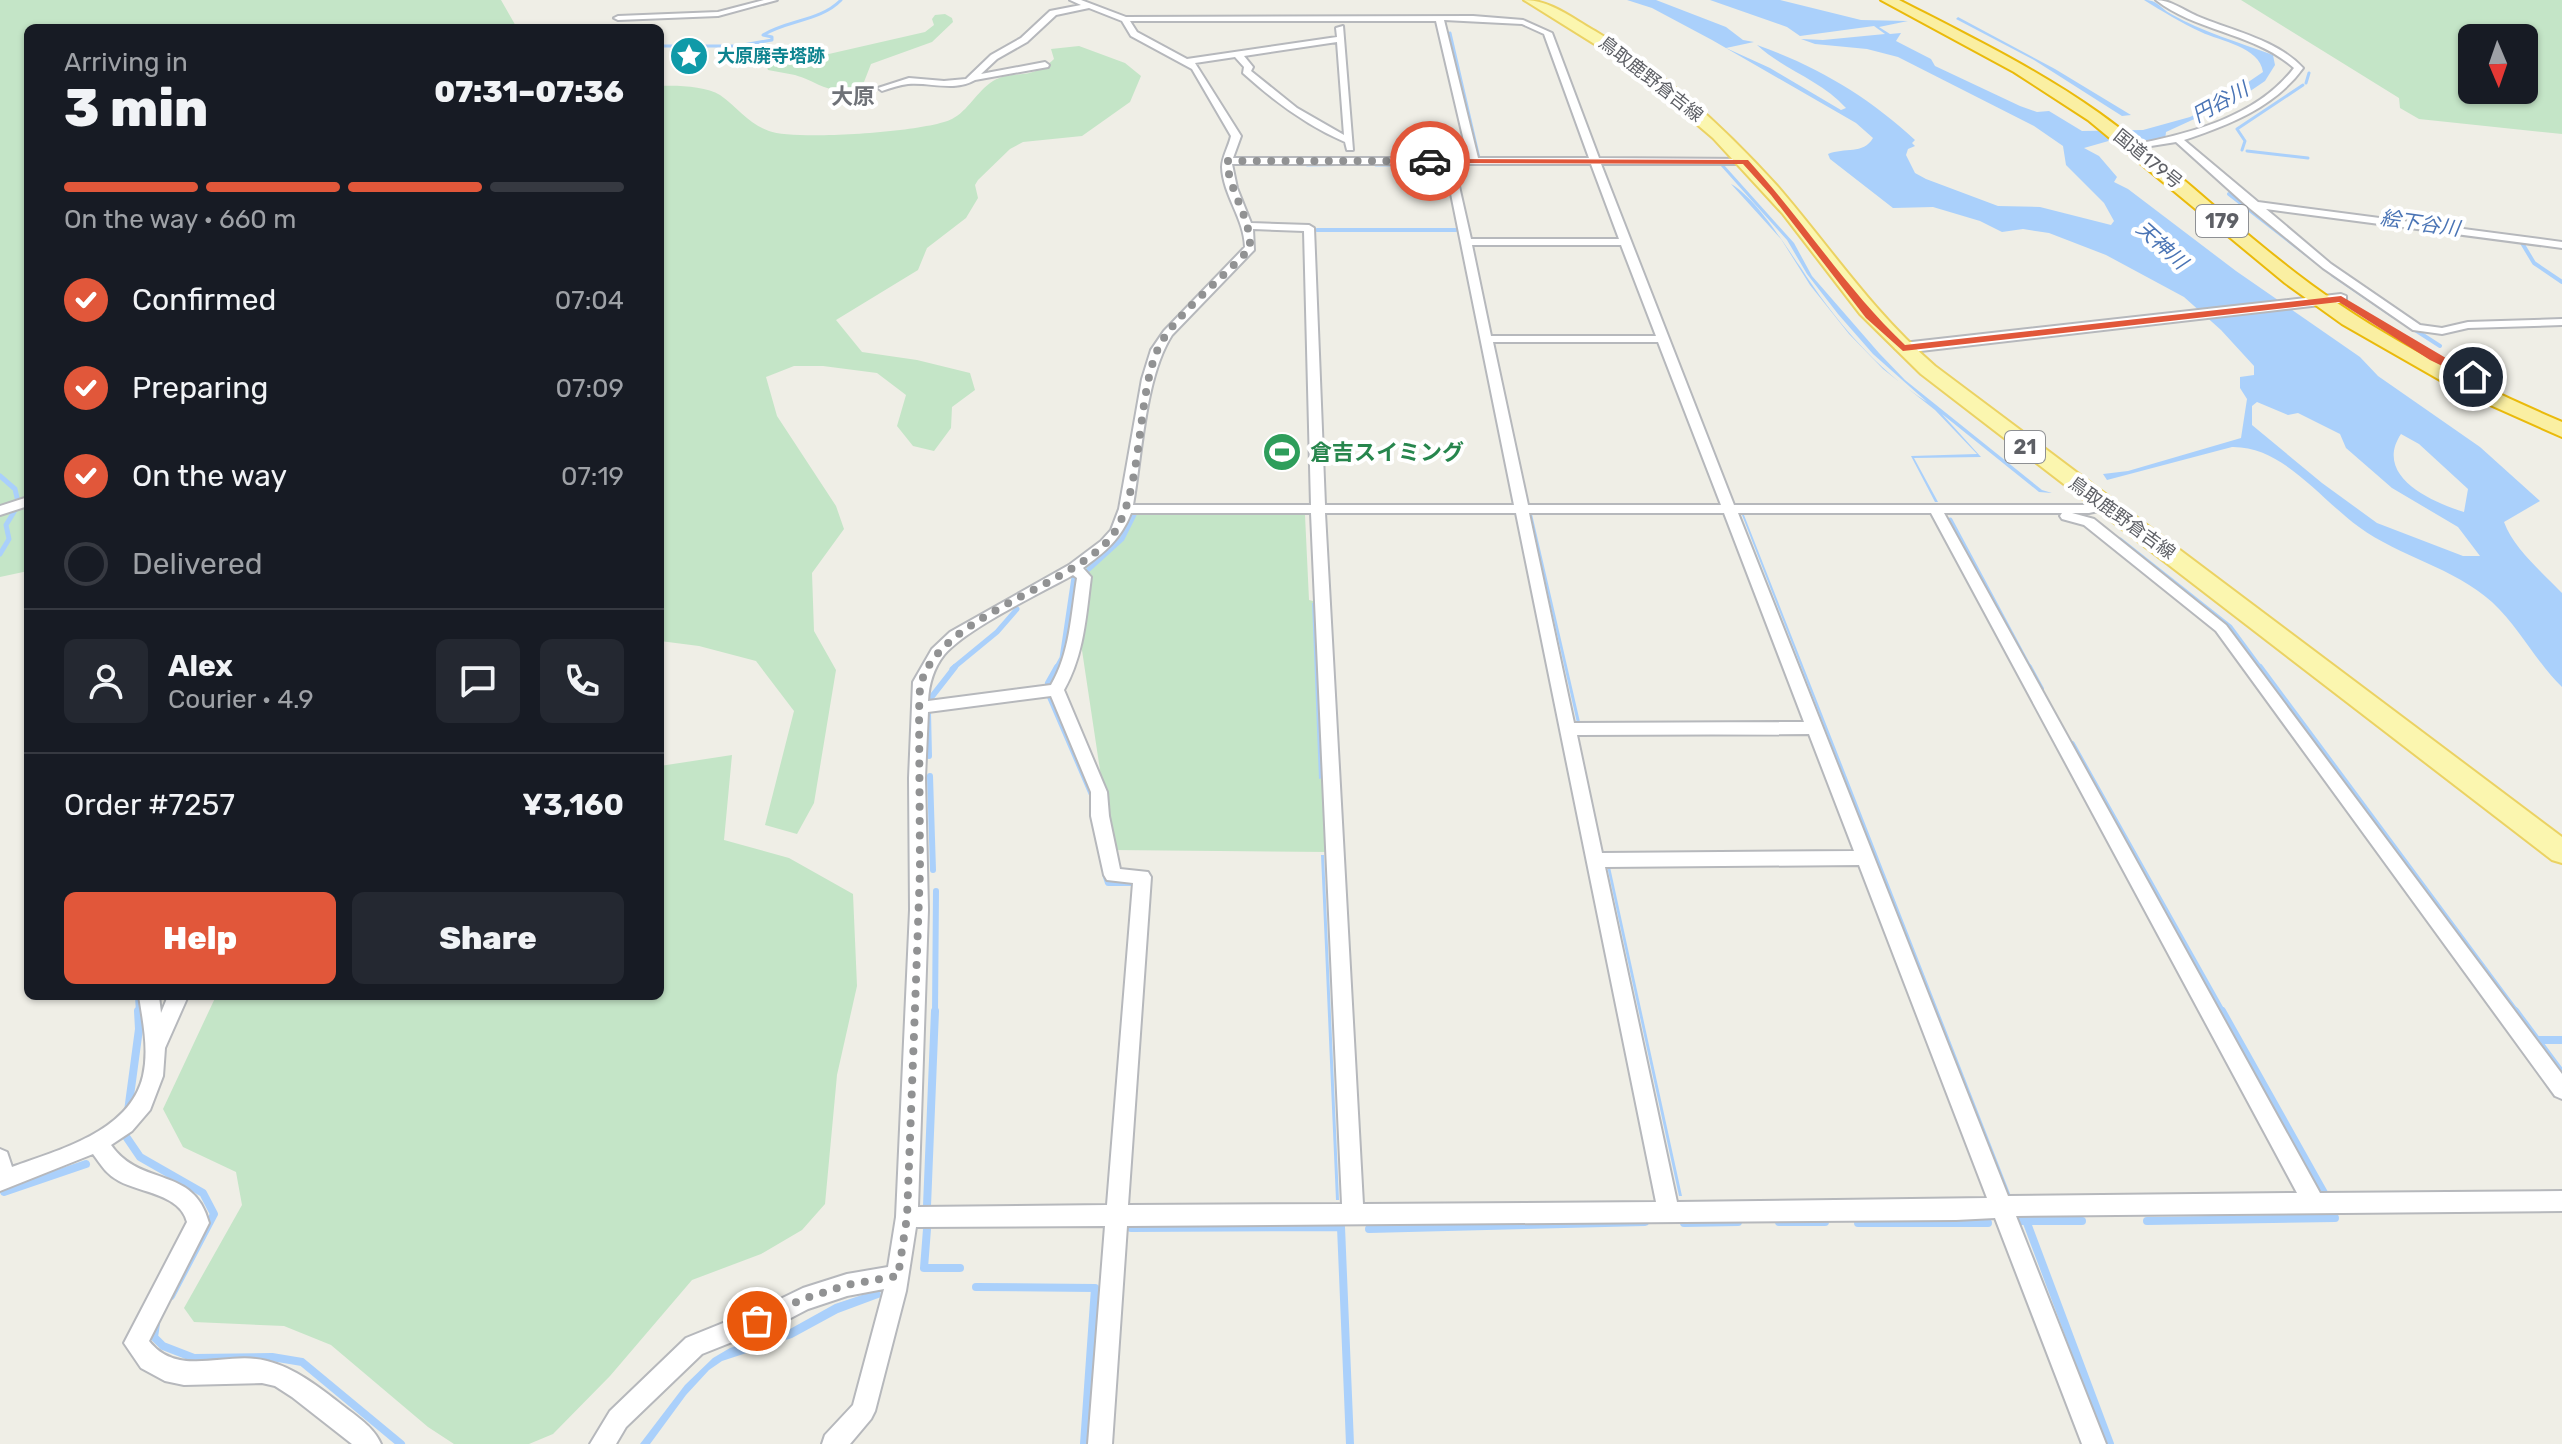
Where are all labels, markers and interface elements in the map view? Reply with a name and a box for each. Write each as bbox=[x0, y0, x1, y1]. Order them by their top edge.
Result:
north arrow bbox=[2458, 24, 2538, 104]
map controls bbox=[2458, 24, 2538, 104]
street label: 鳥取鹿野倉吉線 bbox=[1595, 32, 1707, 126]
place icon: 大原廃寺塔跡 bbox=[668, 35, 710, 77]
place label: 大原廃寺塔跡 bbox=[717, 45, 825, 67]
text: Arriving in bbox=[64, 47, 188, 78]
text: 07:31–07:36 bbox=[434, 74, 624, 110]
water label: 円谷川 bbox=[2188, 76, 2254, 127]
text: 3 min bbox=[64, 77, 208, 139]
district label: 大原 bbox=[831, 83, 875, 110]
courier bbox=[1390, 121, 1470, 201]
street label: 国道179号 bbox=[2109, 125, 2187, 193]
icon: car bbox=[1408, 139, 1452, 183]
text: On the way · 660 m bbox=[64, 204, 296, 235]
road number: 179 bbox=[2196, 205, 2248, 237]
water label: 絵下谷川 bbox=[2379, 206, 2463, 241]
water label: 天神川 bbox=[2132, 216, 2194, 275]
icon: check bbox=[64, 278, 108, 322]
text: Confirmed bbox=[132, 282, 276, 318]
text: 07:04 bbox=[555, 285, 624, 316]
pin bbox=[2439, 343, 2507, 411]
icon: home bbox=[2451, 355, 2495, 399]
icon: check bbox=[64, 366, 108, 410]
text: Preparing bbox=[132, 370, 268, 406]
text: 07:09 bbox=[556, 373, 624, 404]
sports icon: 倉吉スイミング bbox=[1261, 431, 1303, 473]
road number: 21 bbox=[2005, 431, 2045, 463]
place label: 倉吉スイミング bbox=[1310, 439, 1464, 466]
icon: check bbox=[64, 454, 108, 498]
text: On the way bbox=[132, 458, 287, 494]
text: 07:19 bbox=[561, 461, 624, 492]
street label: 鳥取鹿野倉吉線 bbox=[2065, 472, 2179, 564]
text: Delivered bbox=[132, 546, 263, 582]
button: person bbox=[64, 639, 148, 723]
button: chat bbox=[436, 639, 520, 723]
button: phone bbox=[540, 639, 624, 723]
text: Alex bbox=[168, 648, 233, 684]
text: Courier · 4.9 bbox=[168, 684, 314, 715]
text: Order #7257 bbox=[64, 787, 235, 823]
text: ¥3,160 bbox=[522, 787, 624, 823]
button: Help bbox=[64, 892, 336, 984]
button: Share bbox=[352, 892, 624, 984]
pin bbox=[723, 1287, 791, 1355]
icon: bag bbox=[735, 1299, 779, 1343]

